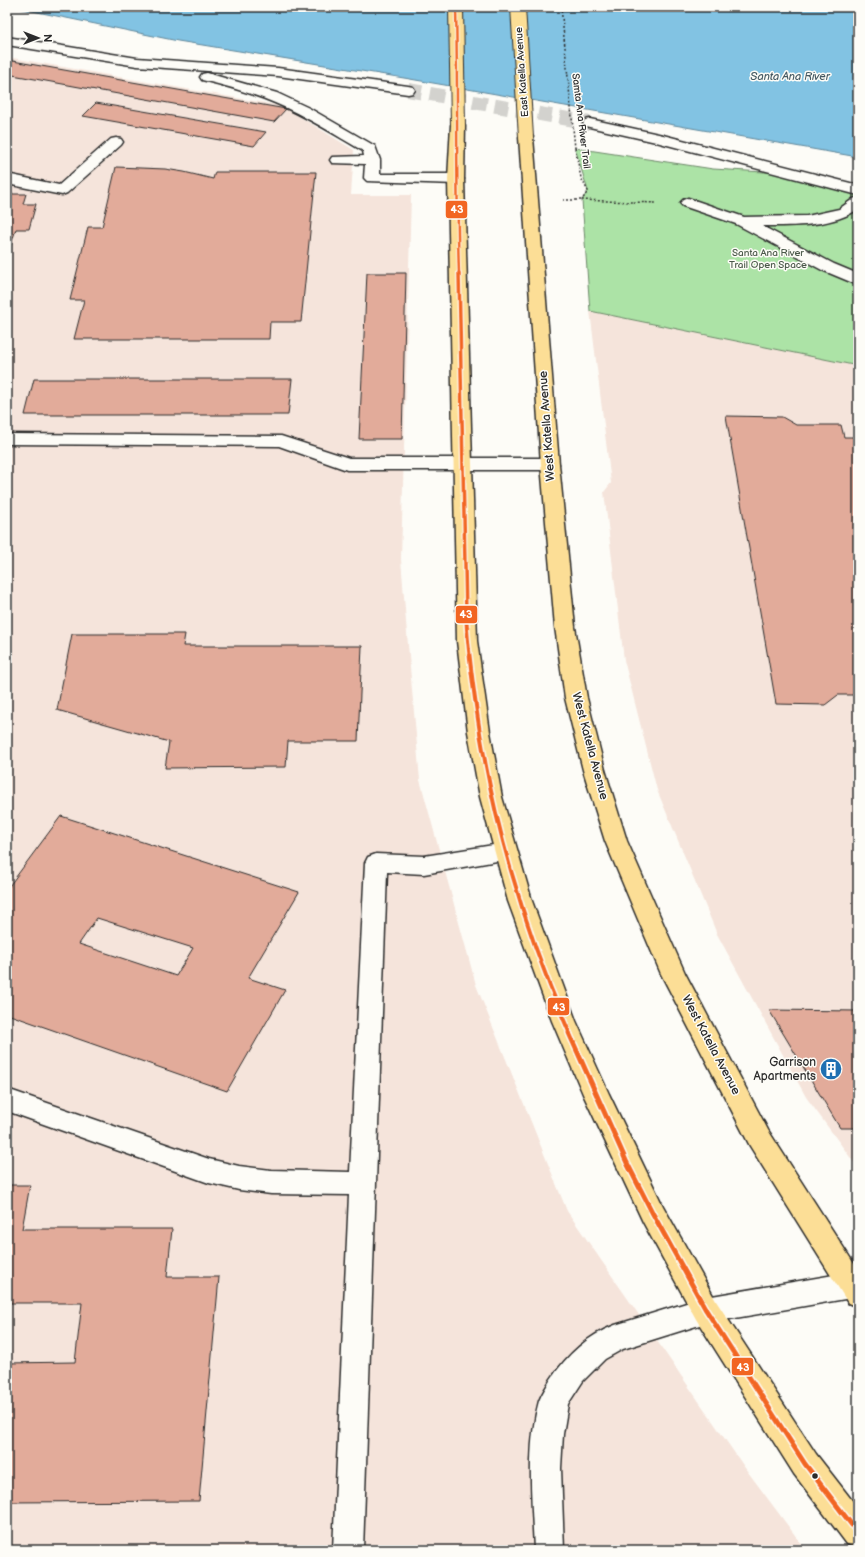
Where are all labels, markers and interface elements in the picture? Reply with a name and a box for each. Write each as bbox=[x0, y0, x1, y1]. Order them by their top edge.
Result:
north arrow bbox=[18, 18, 58, 58]
street label: East Katella Avenue bbox=[513, 27, 531, 117]
text: N bbox=[41, 34, 54, 42]
water label: Santa Ana River bbox=[750, 70, 831, 83]
street label: Samta Ana River Trail bbox=[569, 73, 593, 169]
line badge: 43 bbox=[445, 200, 468, 219]
text: 43 bbox=[451, 203, 464, 216]
park label: Santa Ana River Trail Open Space bbox=[729, 247, 807, 271]
street label: West Katella Avenue bbox=[536, 370, 558, 482]
line badge: 43 bbox=[455, 605, 478, 624]
text: 43 bbox=[460, 608, 473, 621]
street label: West Katella Avenue bbox=[568, 691, 612, 801]
street label: West Katella Avenue bbox=[678, 993, 744, 1097]
line badge: 43 bbox=[547, 997, 570, 1016]
text: 43 bbox=[553, 1001, 566, 1014]
place label: Garrison Apartments bbox=[753, 1055, 816, 1084]
building icon: Garrison Apartments bbox=[818, 1056, 844, 1082]
line badge: 43 bbox=[731, 1357, 754, 1376]
text: 43 bbox=[737, 1361, 750, 1374]
unlabelled marker bbox=[810, 1471, 820, 1481]

